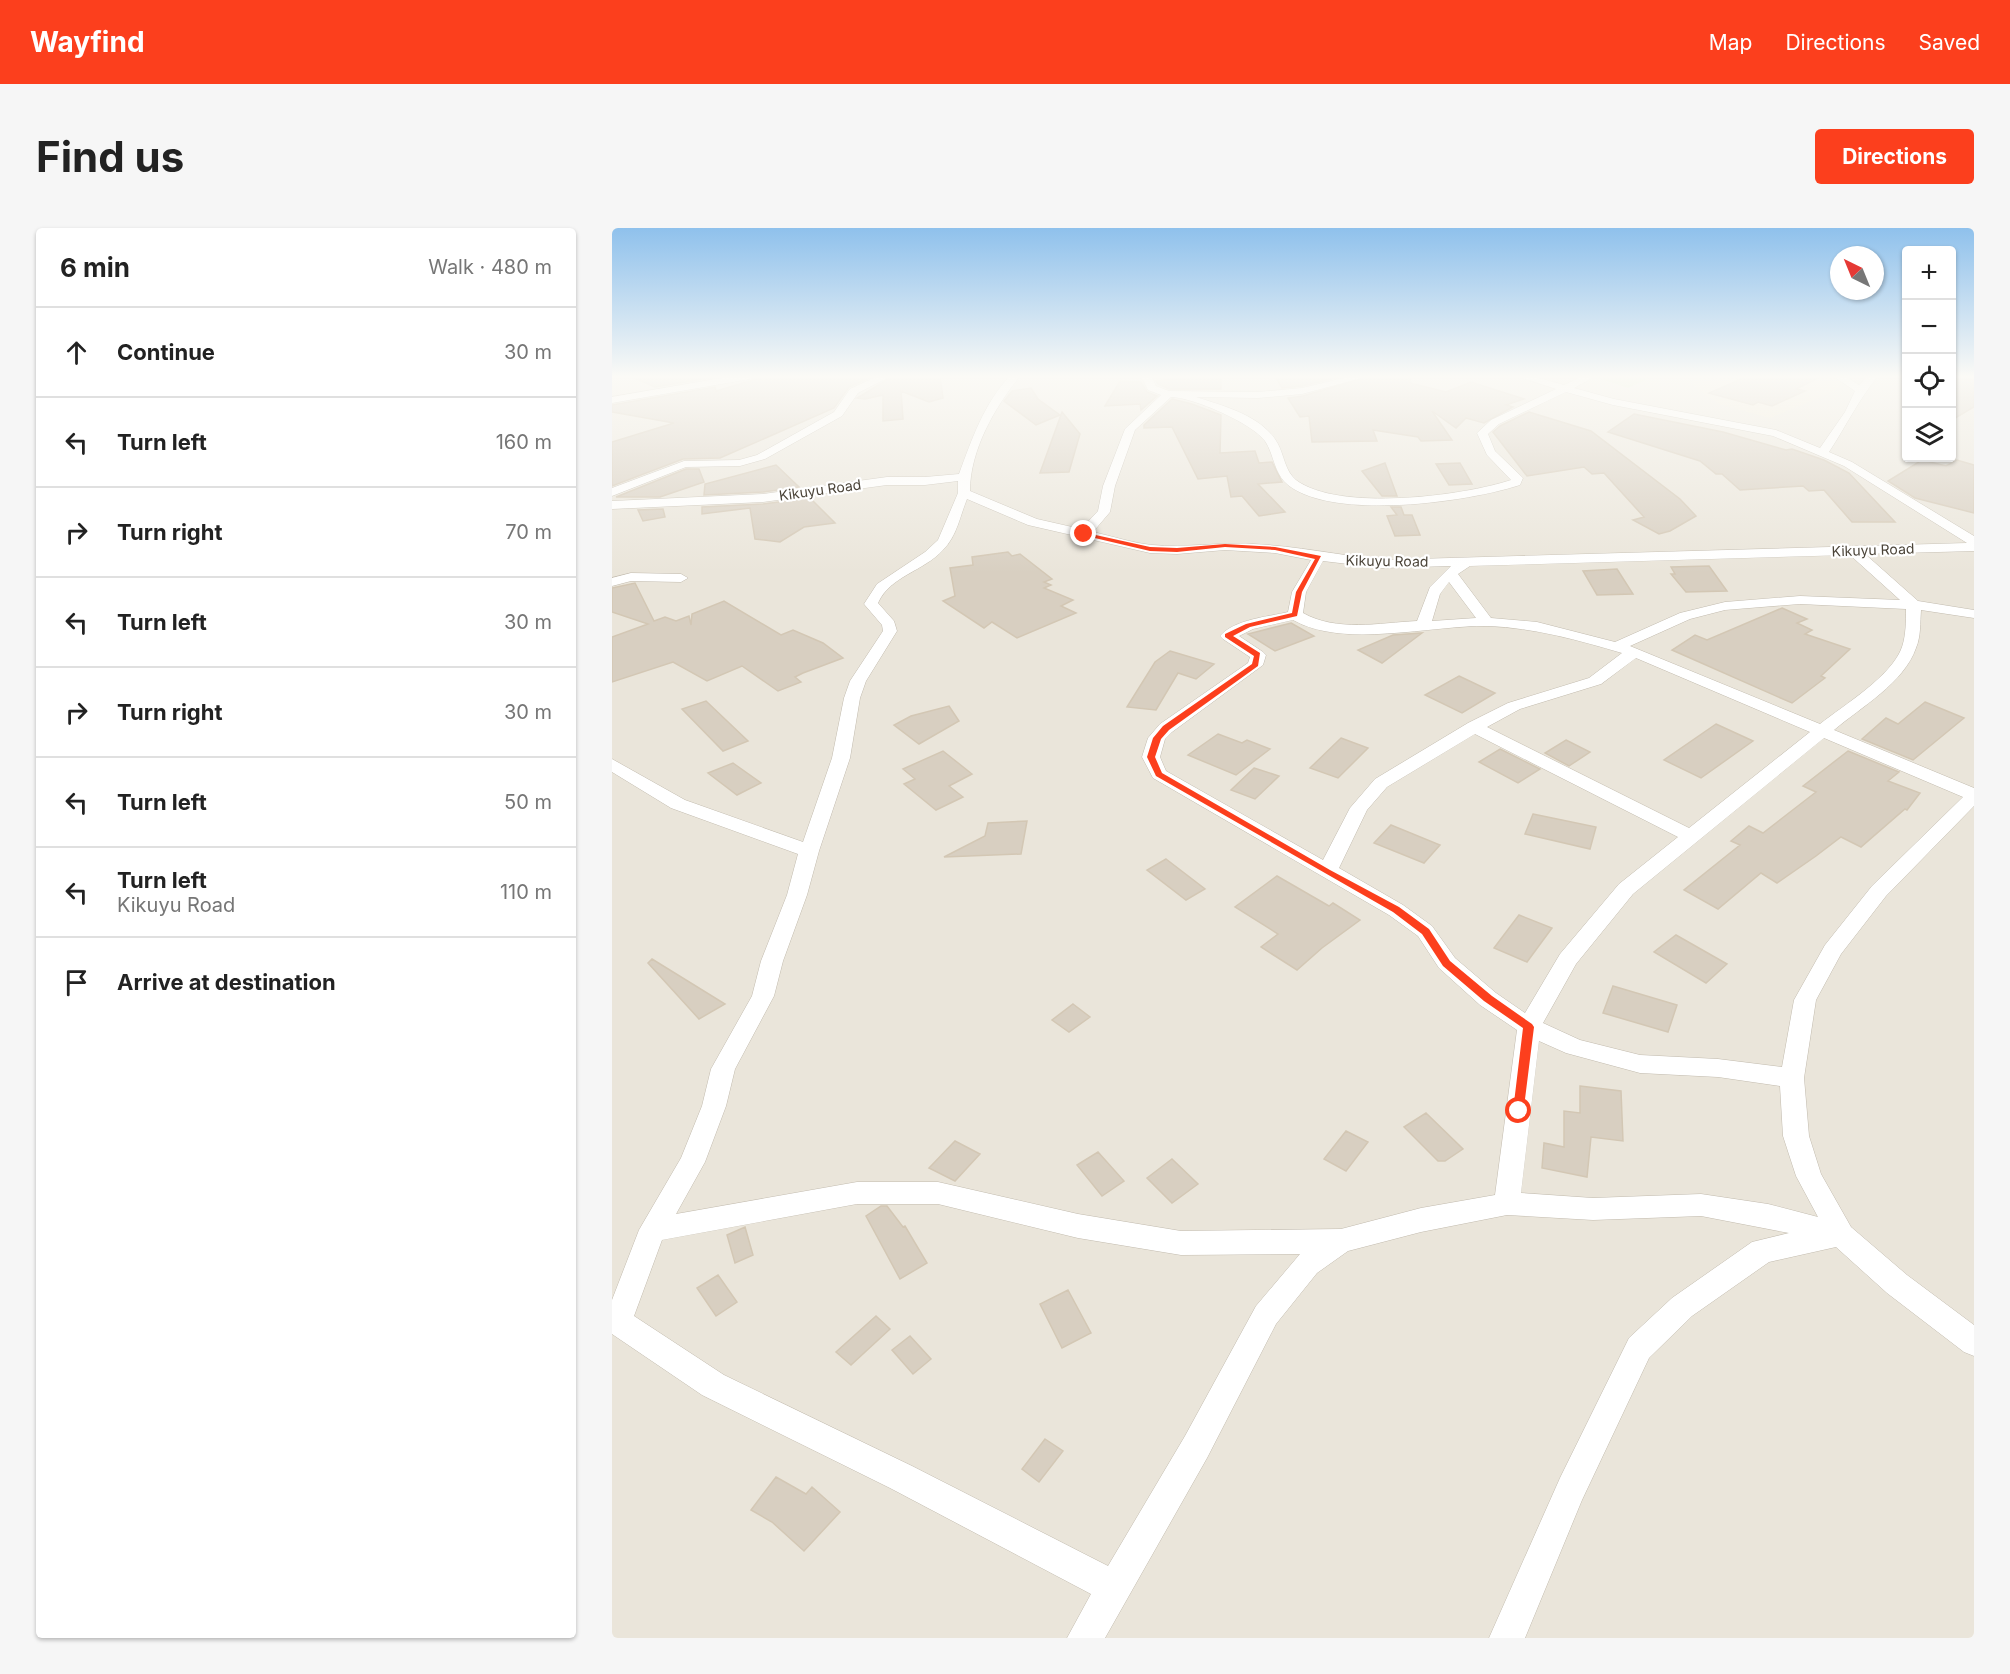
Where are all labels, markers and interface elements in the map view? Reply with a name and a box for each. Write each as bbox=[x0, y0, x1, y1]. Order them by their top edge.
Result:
text: Wayfind bbox=[30, 25, 145, 59]
text: Map bbox=[1709, 30, 1752, 55]
text: Directions bbox=[1785, 30, 1886, 55]
text: Saved bbox=[1919, 30, 1980, 55]
button: Directions bbox=[1815, 129, 1974, 184]
text: Find us bbox=[36, 131, 184, 182]
north arrow bbox=[1830, 246, 1884, 300]
map controls bbox=[1902, 246, 1956, 462]
button: + bbox=[1902, 246, 1956, 300]
text: 6 min bbox=[60, 252, 130, 283]
text: Walk · 480 m bbox=[428, 255, 552, 279]
button: − bbox=[1902, 300, 1956, 354]
icon: ahead bbox=[60, 336, 93, 369]
text: Continue bbox=[117, 339, 215, 365]
text: 30 m bbox=[504, 340, 552, 364]
button: locate bbox=[1902, 354, 1956, 408]
button: layers bbox=[1902, 408, 1956, 462]
icon: left bbox=[60, 426, 93, 459]
text: Turn left bbox=[117, 429, 207, 455]
text: 160 m bbox=[496, 430, 552, 454]
street label: Kikuyu Road bbox=[778, 475, 862, 504]
icon: right bbox=[60, 516, 93, 549]
text: Turn right bbox=[117, 519, 223, 545]
text: 70 m bbox=[505, 520, 552, 544]
route end bbox=[1070, 520, 1096, 546]
street label: Kikuyu Road bbox=[1831, 540, 1915, 559]
street label: Kikuyu Road bbox=[1345, 551, 1429, 570]
icon: left bbox=[60, 606, 93, 639]
text: Turn left bbox=[117, 609, 207, 635]
text: 30 m bbox=[504, 610, 552, 634]
icon: right bbox=[60, 696, 93, 729]
text: Turn right bbox=[117, 699, 223, 725]
text: 30 m bbox=[504, 700, 552, 724]
icon: left bbox=[60, 786, 93, 819]
text: Turn left bbox=[117, 789, 207, 815]
text: 50 m bbox=[504, 790, 552, 814]
text: Turn left bbox=[117, 867, 207, 893]
icon: left bbox=[60, 876, 93, 909]
text: 110 m bbox=[500, 880, 552, 904]
text: Kikuyu Road bbox=[117, 893, 235, 917]
icon: arrive bbox=[60, 966, 93, 999]
text: Arrive at destination bbox=[117, 969, 336, 995]
route start bbox=[1505, 1097, 1531, 1123]

